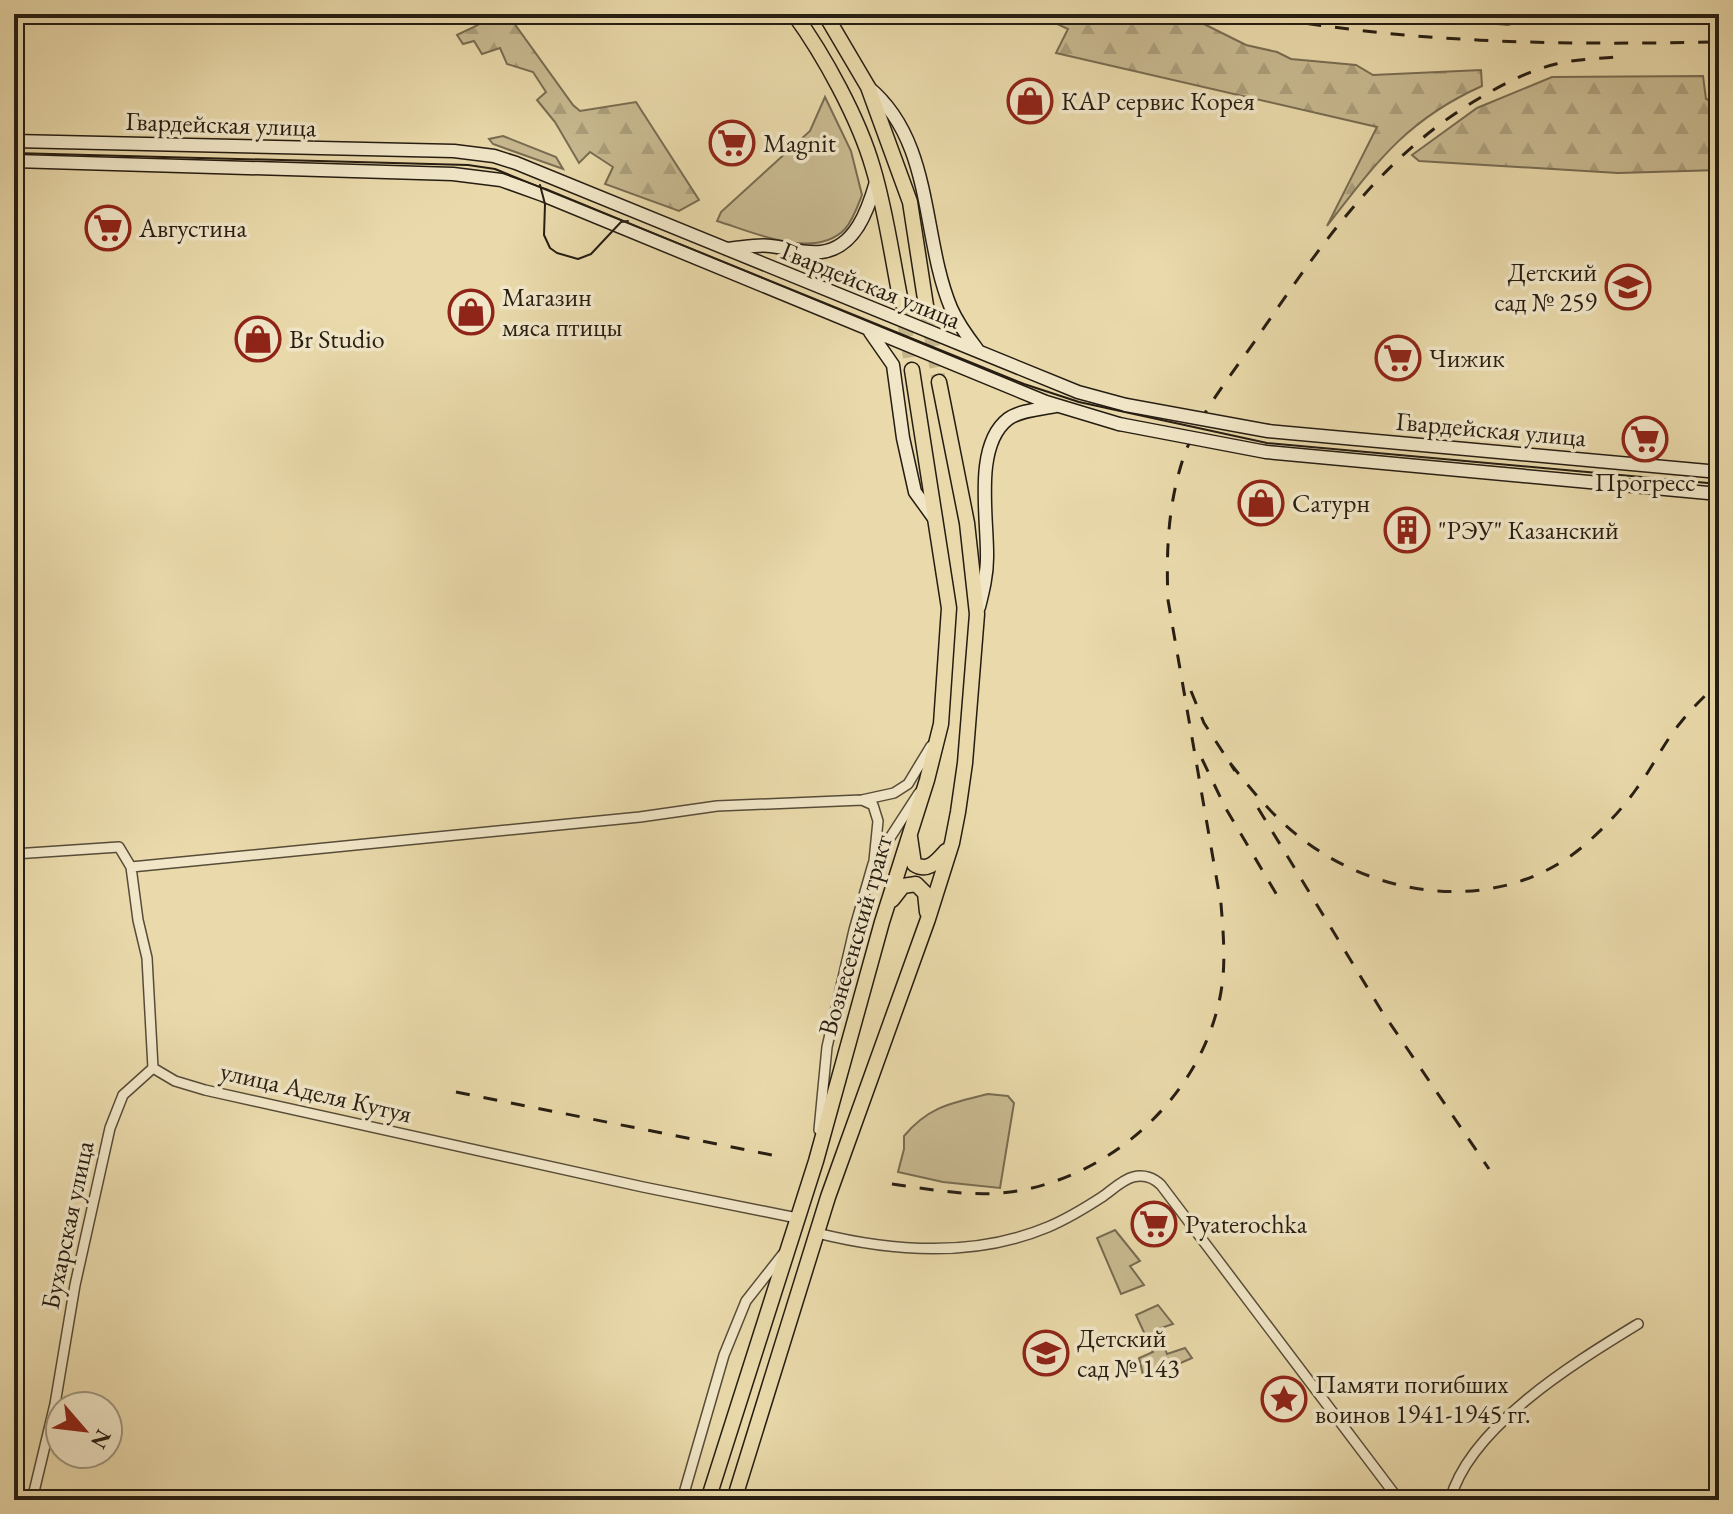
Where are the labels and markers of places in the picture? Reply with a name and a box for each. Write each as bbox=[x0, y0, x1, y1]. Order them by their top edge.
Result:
shop icon: КАР сервис Корея bbox=[1006, 77, 1054, 125]
place label: КАР сервис Корея bbox=[1061, 84, 1255, 118]
supermarket icon: Magnit bbox=[708, 119, 756, 167]
place label: Magnit bbox=[763, 126, 836, 160]
supermarket icon: Августина bbox=[84, 204, 132, 252]
place label: Августина bbox=[138, 211, 247, 245]
place label: Детский сад № 259 bbox=[1494, 255, 1598, 319]
school or university icon: Детский сад № 259 bbox=[1604, 263, 1652, 311]
place label: Магазин мяса птицы bbox=[502, 280, 622, 344]
shop icon: Магазин мяса птицы bbox=[447, 288, 495, 336]
shop icon: Br Studio bbox=[234, 315, 282, 363]
place label: Br Studio bbox=[289, 322, 385, 356]
supermarket icon: Чижик bbox=[1374, 334, 1422, 382]
place label: Чижик bbox=[1429, 341, 1505, 375]
supermarket icon: Прогресс bbox=[1621, 415, 1669, 463]
place label: Прогресс bbox=[1594, 465, 1696, 499]
shop icon: Сатурн bbox=[1237, 479, 1285, 527]
place label: Сатурн bbox=[1292, 486, 1370, 520]
building icon: "РЭУ" Казанский bbox=[1383, 506, 1431, 554]
place label: "РЭУ" Казанский bbox=[1438, 513, 1619, 547]
supermarket icon: Pyaterochka bbox=[1130, 1200, 1178, 1248]
place label: Pyaterochka bbox=[1185, 1207, 1308, 1241]
place label: Детский сад № 143 bbox=[1077, 1321, 1180, 1385]
school or university icon: Детский сад № 143 bbox=[1022, 1329, 1070, 1377]
place label: Памяти погибших воинов 1941-1945 гг. bbox=[1315, 1367, 1531, 1431]
place icon: Памяти погибших воинов 1941-1945 гг. bbox=[1260, 1375, 1308, 1423]

